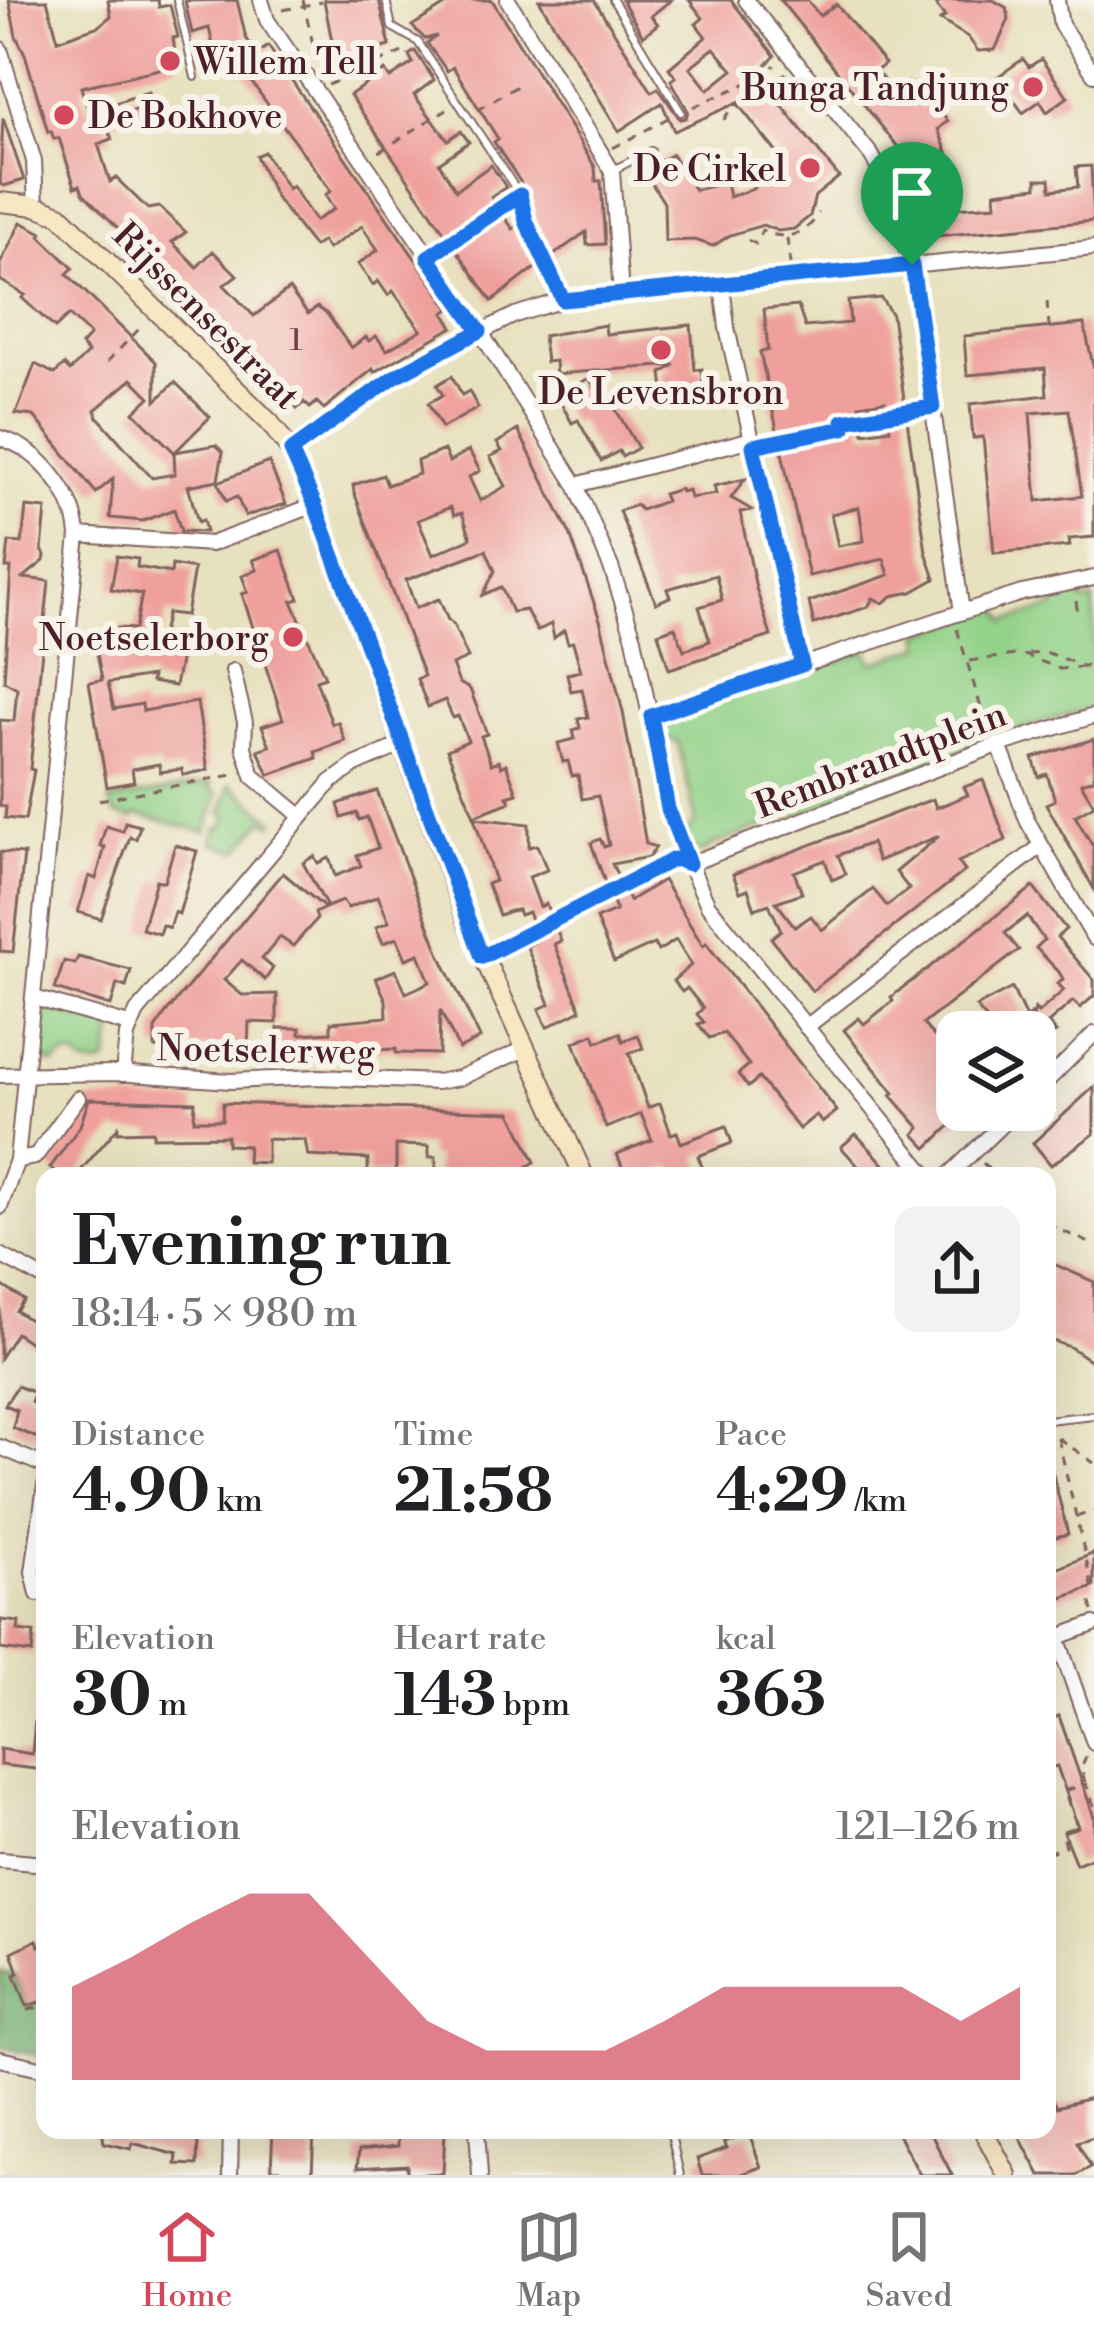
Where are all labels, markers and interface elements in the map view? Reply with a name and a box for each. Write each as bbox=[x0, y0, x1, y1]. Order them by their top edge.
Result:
place label: Willem Tell bbox=[193, 41, 378, 86]
marker: Willem Tell bbox=[157, 48, 183, 74]
place label: Bunga Tandjung bbox=[741, 67, 1009, 112]
marker: Bunga Tandjung bbox=[1020, 74, 1046, 100]
place label: De Bokhove bbox=[88, 95, 282, 140]
marker: De Bokhove bbox=[51, 102, 77, 128]
pin bbox=[861, 142, 963, 265]
place label: De Cirkel bbox=[633, 148, 786, 193]
marker: De Cirkel bbox=[797, 155, 823, 181]
icon: arrive bbox=[879, 160, 945, 226]
street label: Rijssensestraat bbox=[102, 214, 308, 420]
house number: 1 bbox=[290, 322, 303, 360]
marker: De Levensbron bbox=[648, 337, 674, 363]
place label: De Levensbron bbox=[538, 371, 784, 416]
place label: Noetselerborg bbox=[39, 617, 269, 662]
marker: Noetselerborg bbox=[280, 624, 306, 650]
street label: Rembrandtplein bbox=[749, 693, 1013, 830]
map controls bbox=[936, 1011, 1056, 1131]
button: layers bbox=[936, 1011, 1056, 1131]
street label: Noetselerweg bbox=[156, 1027, 376, 1076]
text: Evening run bbox=[72, 1203, 451, 1286]
button: share bbox=[894, 1206, 1020, 1332]
text: 18:14 · 5 × 980 m bbox=[72, 1290, 357, 1339]
text: Distance bbox=[72, 1415, 205, 1456]
text: Time bbox=[394, 1415, 473, 1456]
text: Pace bbox=[716, 1415, 787, 1456]
text: 4.90 bbox=[72, 1456, 210, 1531]
text: 21:58 bbox=[394, 1456, 553, 1531]
text: 4:29 bbox=[716, 1456, 848, 1531]
text: km bbox=[210, 1481, 263, 1522]
text: /km bbox=[848, 1481, 907, 1522]
text: Elevation bbox=[72, 1619, 215, 1660]
text: Heart rate bbox=[394, 1619, 546, 1660]
text: kcal bbox=[716, 1619, 776, 1660]
text: 30 bbox=[72, 1660, 152, 1735]
text: 143 bbox=[394, 1660, 496, 1735]
text: 363 bbox=[716, 1660, 826, 1735]
text: m bbox=[152, 1685, 187, 1726]
text: bpm bbox=[496, 1685, 570, 1726]
text: Elevation bbox=[72, 1803, 241, 1852]
text: 121–126 m bbox=[836, 1803, 1020, 1852]
tab: Home bbox=[142, 2204, 232, 2317]
tab: Map bbox=[516, 2204, 582, 2317]
tab: Saved bbox=[866, 2204, 952, 2317]

